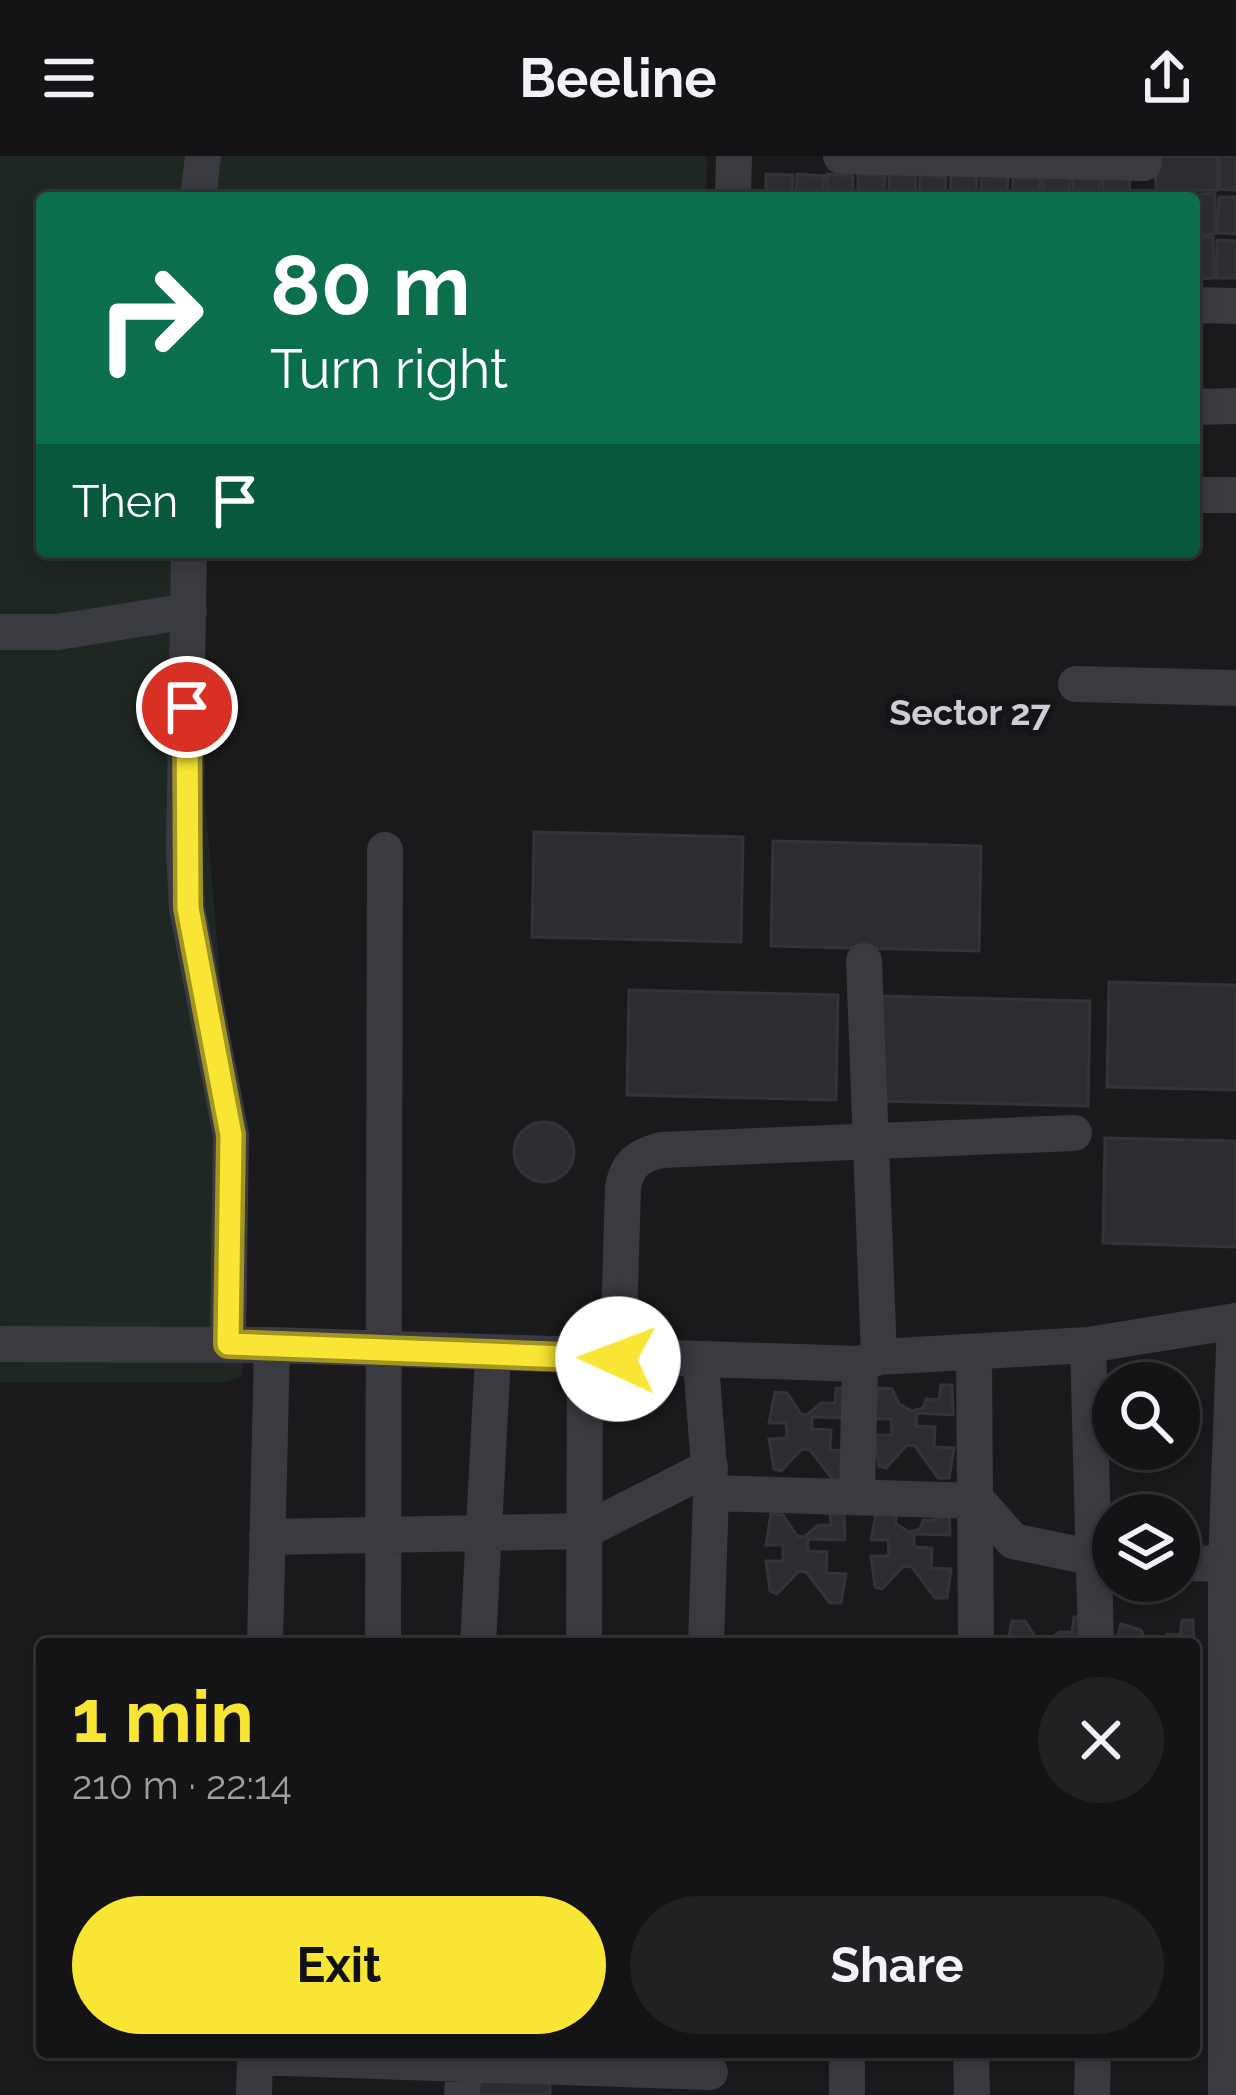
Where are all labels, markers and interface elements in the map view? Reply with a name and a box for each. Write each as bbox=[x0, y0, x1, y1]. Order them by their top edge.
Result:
icon: menu bbox=[36, 45, 102, 111]
icon: share bbox=[1134, 45, 1200, 111]
text: Beeline bbox=[519, 46, 717, 110]
text: 80 m bbox=[270, 236, 471, 335]
icon: right bbox=[72, 240, 228, 396]
text: Turn right bbox=[270, 337, 508, 401]
icon: arrive bbox=[202, 468, 268, 534]
text: Then bbox=[72, 475, 178, 528]
pin bbox=[136, 656, 238, 758]
icon: arrive bbox=[154, 674, 220, 740]
district label: Sector 27 bbox=[889, 691, 1052, 733]
position arrow bbox=[555, 1296, 681, 1422]
map controls bbox=[1092, 1362, 1200, 1602]
button: search bbox=[1092, 1362, 1200, 1470]
button: layers bbox=[1092, 1494, 1200, 1602]
text: 1 min bbox=[72, 1674, 254, 1759]
button: close bbox=[1038, 1677, 1164, 1803]
text: 210 m · 22:14 bbox=[72, 1762, 292, 1808]
button: Exit bbox=[72, 1896, 606, 2034]
button: Share bbox=[630, 1896, 1164, 2034]

